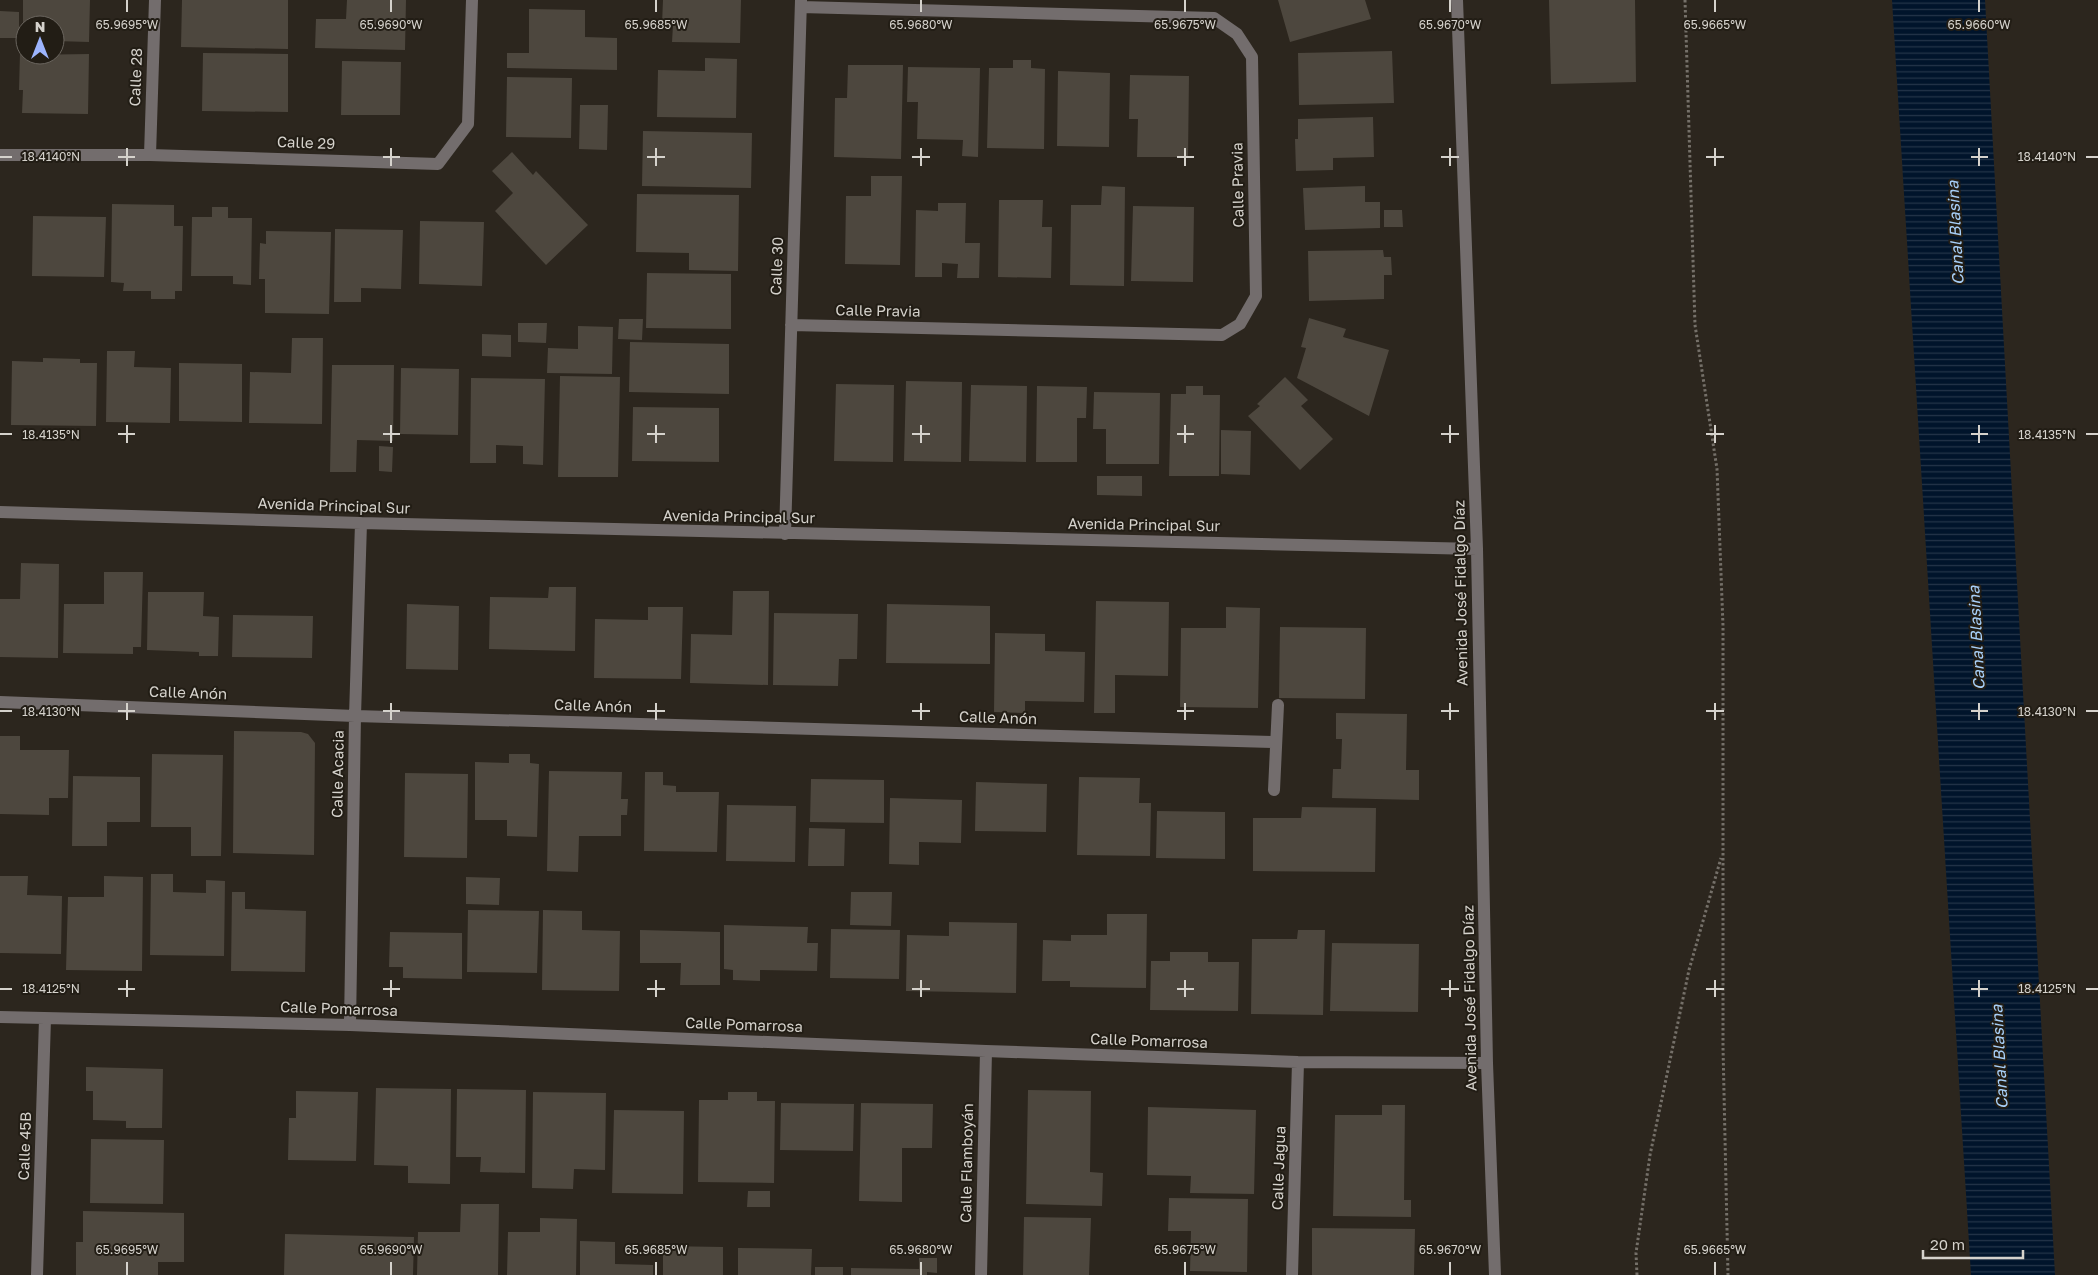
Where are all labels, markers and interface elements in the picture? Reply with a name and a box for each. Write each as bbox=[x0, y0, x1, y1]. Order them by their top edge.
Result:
north arrow bbox=[15, 15, 65, 65]
text: 65.9695°W bbox=[96, 17, 159, 32]
text: 65.9690°W bbox=[359, 17, 423, 32]
text: 65.9685°W bbox=[625, 17, 688, 32]
text: 65.9680°W bbox=[889, 17, 953, 32]
text: 65.9675°W bbox=[1154, 17, 1216, 32]
text: 65.9670°W bbox=[1419, 17, 1482, 32]
text: 65.9665°W bbox=[1684, 17, 1747, 32]
text: 65.9660°W bbox=[1947, 17, 2011, 32]
text: N bbox=[35, 18, 45, 35]
street label: Calle 28 bbox=[125, 47, 145, 106]
street label: Calle 29 bbox=[277, 132, 336, 152]
street label: Calle Pravia bbox=[1227, 142, 1247, 228]
text: 18.4140°N bbox=[22, 149, 80, 164]
text: 18.4140°N bbox=[2018, 149, 2076, 164]
water label: Canal Blasina bbox=[1942, 179, 1968, 286]
street label: Calle 30 bbox=[766, 236, 786, 296]
street label: Calle Pravia bbox=[835, 300, 921, 320]
text: 18.4135°N bbox=[22, 427, 80, 442]
text: 18.4135°N bbox=[2018, 427, 2076, 442]
street label: Avenida Principal Sur bbox=[257, 493, 411, 517]
street label: Avenida José Fidalgo Díaz bbox=[1449, 499, 1471, 686]
street label: Avenida Principal Sur bbox=[663, 506, 816, 526]
street label: Avenida Principal Sur bbox=[1068, 514, 1221, 534]
water label: Canal Blasina bbox=[1963, 584, 1989, 691]
street label: Calle Anón bbox=[149, 682, 227, 702]
street label: Calle Anón bbox=[554, 695, 632, 715]
text: 18.4130°N bbox=[22, 704, 80, 719]
text: 18.4130°N bbox=[2018, 704, 2076, 719]
street label: Calle Anón bbox=[959, 707, 1037, 727]
street label: Calle Acacia bbox=[327, 730, 347, 818]
street label: Avenida José Fidalgo Díaz bbox=[1458, 904, 1480, 1091]
text: 18.4125°N bbox=[22, 981, 80, 996]
text: 18.4125°N bbox=[2018, 981, 2076, 996]
street label: Calle Pomarrosa bbox=[280, 997, 398, 1019]
water label: Canal Blasina bbox=[1986, 1003, 2012, 1110]
street label: Calle Pomarrosa bbox=[685, 1013, 803, 1035]
street label: Calle Pomarrosa bbox=[1090, 1029, 1208, 1051]
street label: Calle Flamboyán bbox=[956, 1103, 976, 1223]
street label: Calle 45B bbox=[14, 1111, 34, 1181]
street label: Calle Jagua bbox=[1268, 1126, 1288, 1210]
scale bar bbox=[1923, 1228, 2023, 1260]
text: 20 m bbox=[1930, 1235, 1965, 1253]
text: 65.9695°W bbox=[96, 1242, 159, 1257]
text: 65.9690°W bbox=[359, 1242, 423, 1257]
text: 65.9685°W bbox=[625, 1242, 688, 1257]
text: 65.9680°W bbox=[889, 1242, 953, 1257]
text: 65.9675°W bbox=[1154, 1242, 1216, 1257]
text: 65.9670°W bbox=[1419, 1242, 1482, 1257]
text: 65.9665°W bbox=[1684, 1242, 1747, 1257]

